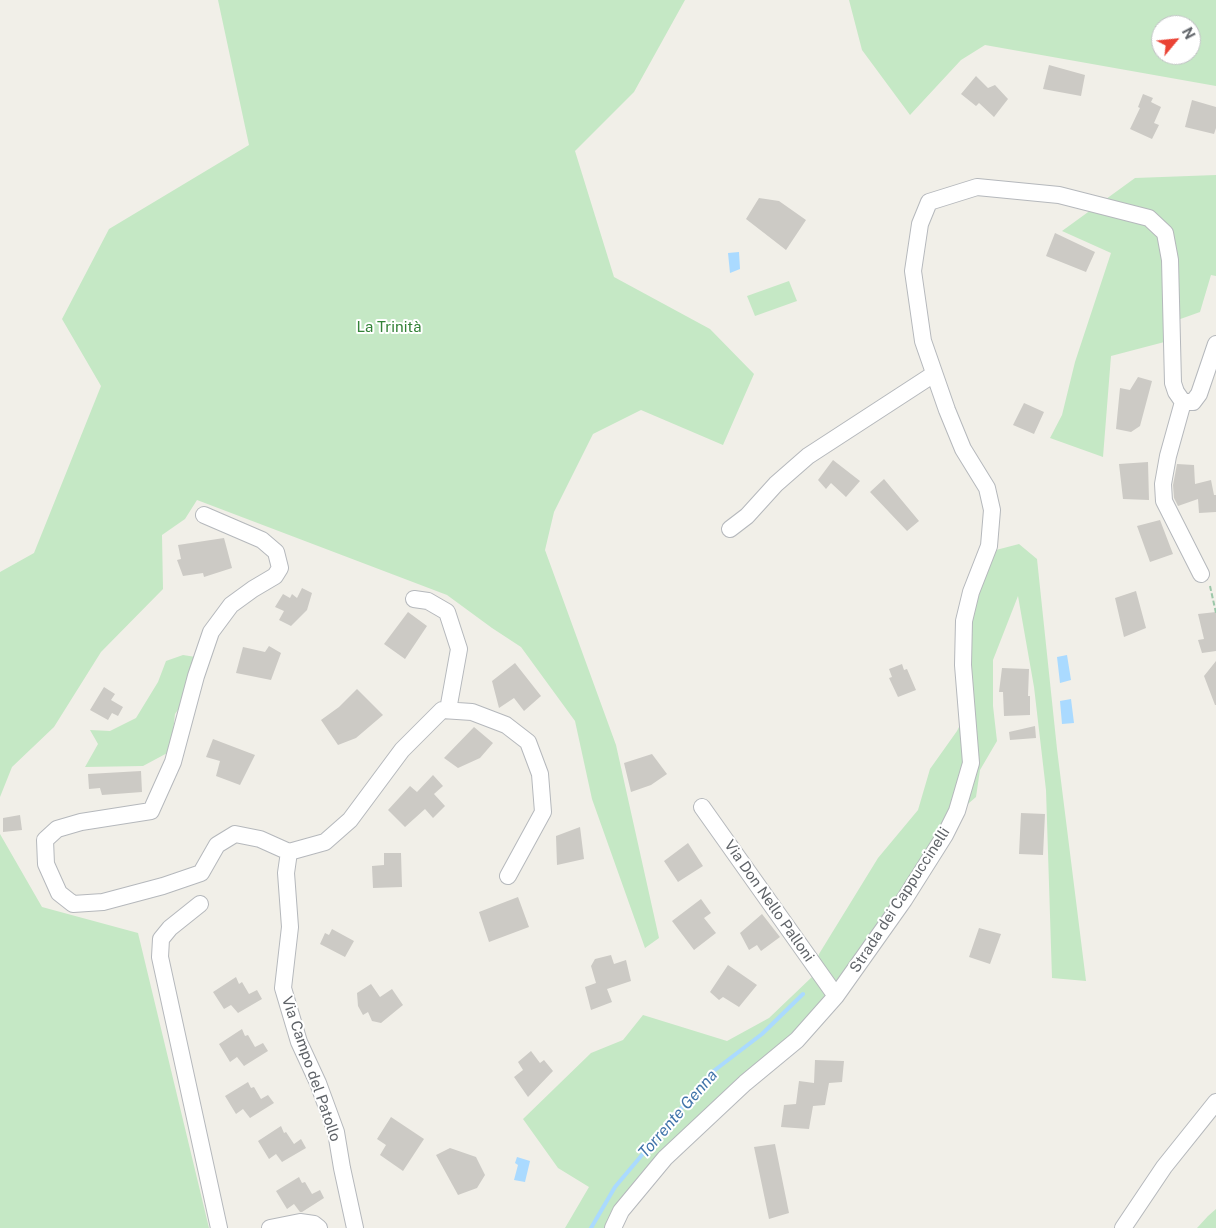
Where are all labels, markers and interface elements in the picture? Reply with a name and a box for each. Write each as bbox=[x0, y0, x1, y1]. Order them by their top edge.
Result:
north arrow bbox=[1151, 15, 1201, 65]
text: N bbox=[1179, 25, 1198, 42]
park label: La Trinità bbox=[357, 318, 421, 336]
street label: Strada dei Cappuccinelli bbox=[846, 824, 954, 976]
street label: Via Don Nello Palloni bbox=[720, 837, 818, 965]
street label: Via Campo del Patollo bbox=[278, 994, 344, 1144]
water label: Torrente Genna bbox=[634, 1066, 722, 1162]

